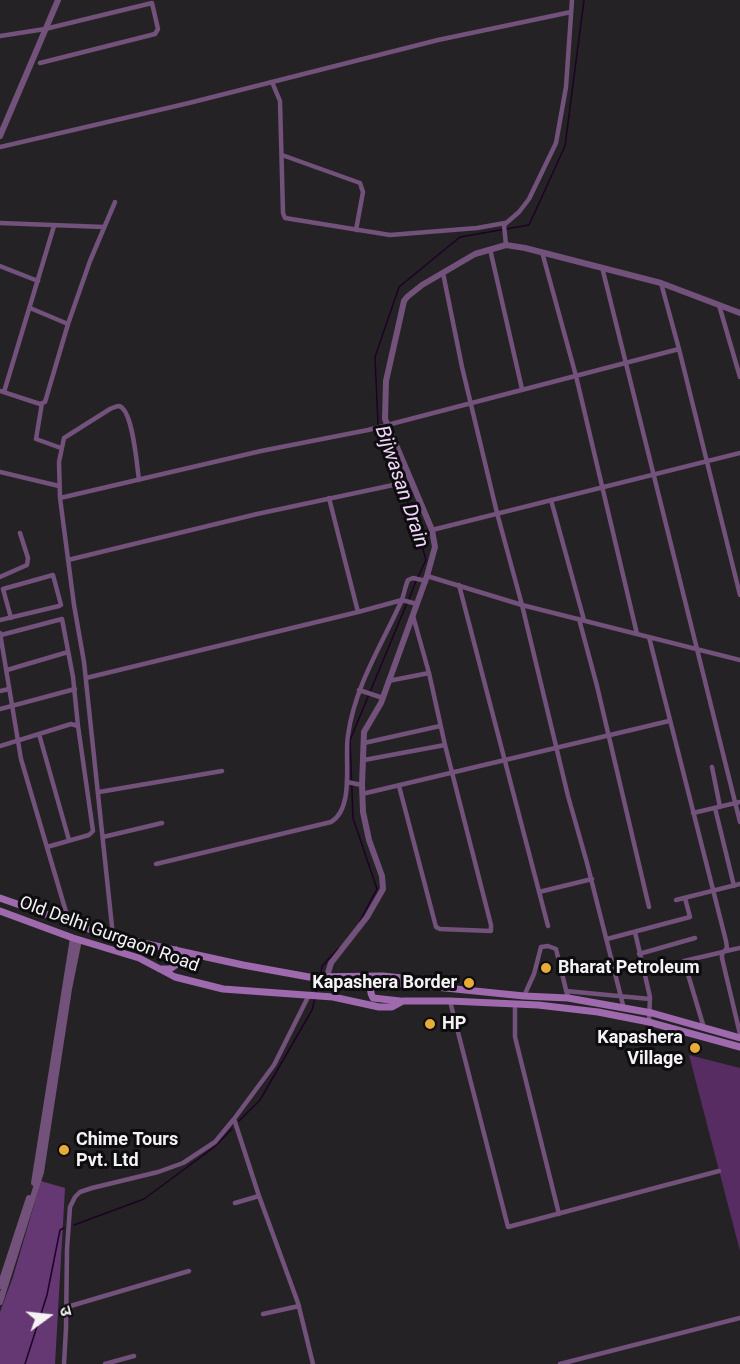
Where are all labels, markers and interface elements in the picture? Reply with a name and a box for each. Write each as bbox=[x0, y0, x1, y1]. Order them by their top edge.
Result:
water label: Bijwasan Drain bbox=[369, 423, 433, 551]
street label: Old Delhi Gurgaon Road bbox=[16, 892, 202, 978]
place label: Bharat Petroleum bbox=[558, 957, 700, 979]
marker: Bharat Petroleum bbox=[539, 961, 553, 975]
place label: Kapashera Border bbox=[312, 972, 457, 994]
marker: Kapashera Border bbox=[462, 976, 476, 990]
place label: HP bbox=[442, 1013, 466, 1035]
marker: HP bbox=[423, 1017, 437, 1031]
place label: Kapashera Village bbox=[597, 1027, 683, 1070]
marker: Kapashera Village bbox=[688, 1041, 702, 1055]
place label: Chime Tours Pvt. Ltd bbox=[76, 1129, 178, 1172]
marker: Chime Tours Pvt. Ltd bbox=[57, 1143, 71, 1157]
north arrow bbox=[18, 1286, 78, 1346]
text: उ bbox=[55, 1304, 76, 1318]

